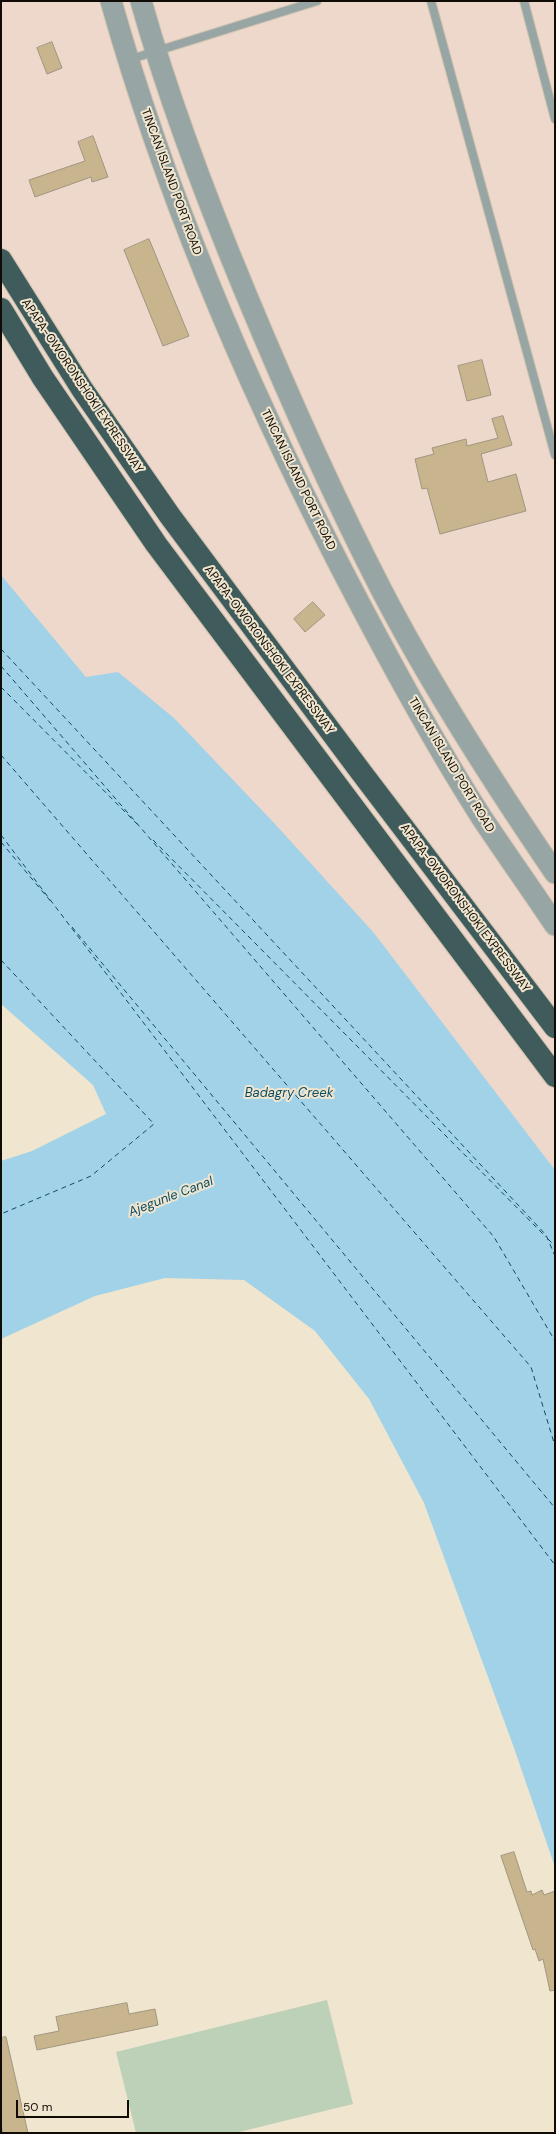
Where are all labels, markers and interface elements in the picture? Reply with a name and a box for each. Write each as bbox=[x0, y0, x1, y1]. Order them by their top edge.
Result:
street label: TINCAN ISLAND PORT ROAD bbox=[138, 107, 204, 257]
street label: APAPA-OWORONSHOKI EXPRESSWAY bbox=[18, 296, 146, 476]
street label: TINCAN ISLAND PORT ROAD bbox=[258, 407, 338, 553]
street label: APAPA-OWORONSHOKI EXPRESSWAY bbox=[201, 563, 337, 737]
street label: TINCAN ISLAND PORT ROAD bbox=[405, 695, 497, 835]
street label: APAPA-OWORONSHOKI EXPRESSWAY bbox=[397, 821, 533, 995]
water label: Badagry Creek bbox=[245, 1086, 333, 1102]
water label: Ajegunle Canal bbox=[126, 1174, 216, 1220]
scale bar bbox=[18, 2092, 131, 2118]
text: 50 m bbox=[23, 2099, 52, 2115]

